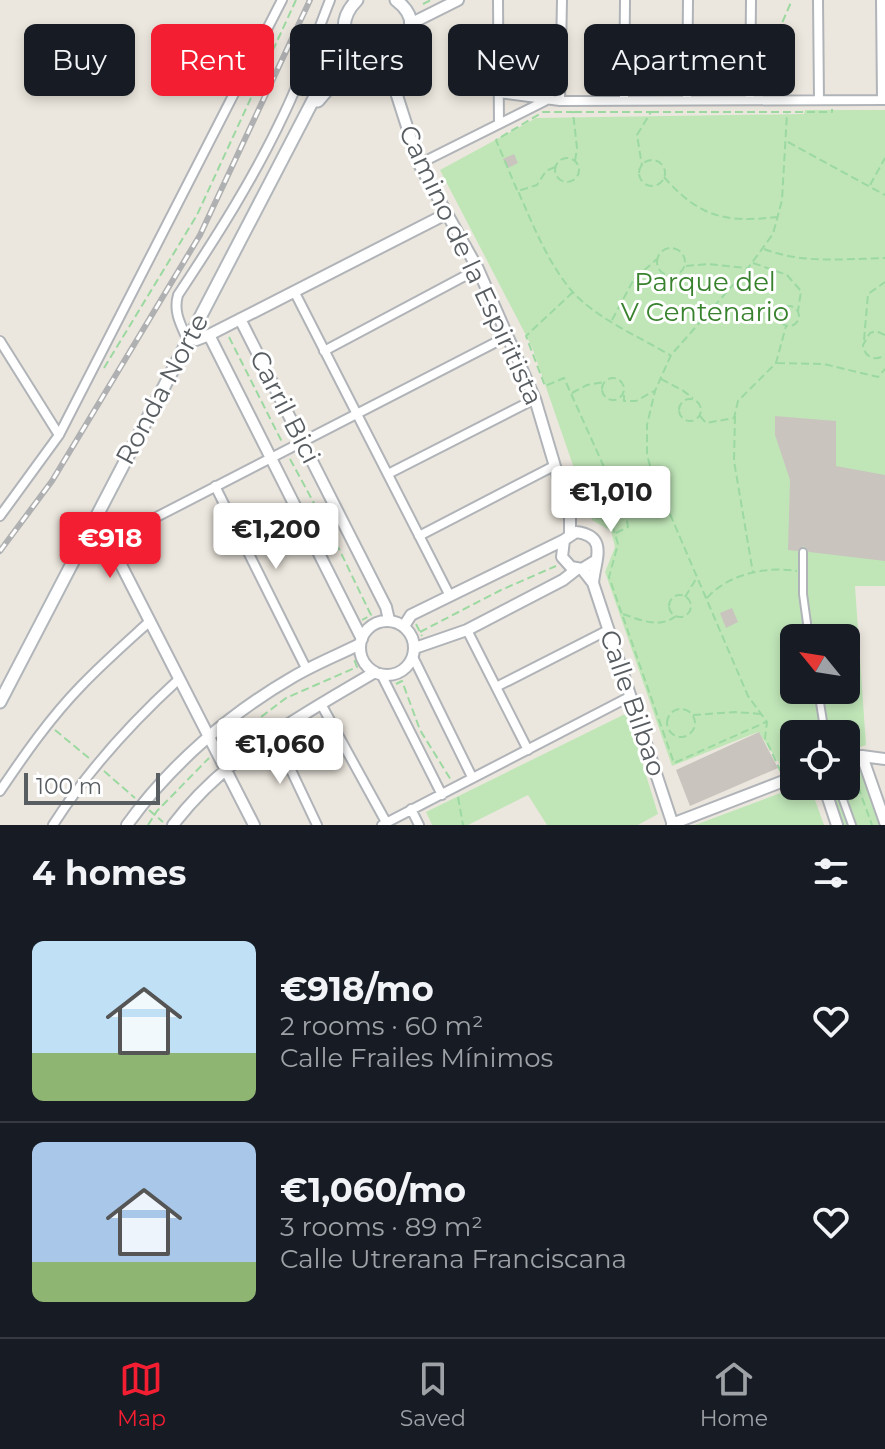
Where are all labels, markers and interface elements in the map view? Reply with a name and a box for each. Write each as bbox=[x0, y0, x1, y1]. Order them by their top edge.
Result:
chip: Buy bbox=[24, 24, 135, 96]
chip: Rent bbox=[151, 24, 274, 96]
chip: Filters bbox=[290, 24, 432, 96]
chip: New bbox=[448, 24, 568, 96]
chip: Apartment bbox=[584, 24, 795, 96]
street label: Camino de la Espiritista bbox=[392, 120, 550, 410]
park label: Parque del V Centenario bbox=[621, 266, 789, 328]
street label: Ronda Norte bbox=[109, 308, 215, 470]
street label: Carril Bici bbox=[243, 345, 327, 469]
pin: €1,010 bbox=[546, 466, 676, 534]
text: €1,010 bbox=[569, 476, 653, 508]
pin: €1,200 bbox=[211, 503, 341, 571]
pin: €918 bbox=[63, 512, 157, 580]
text: €1,200 bbox=[231, 513, 321, 545]
text: €918 bbox=[78, 522, 142, 554]
north arrow bbox=[780, 624, 860, 704]
map controls bbox=[780, 624, 860, 800]
street label: Calle Bilbao bbox=[593, 626, 673, 780]
pin: €1,060 bbox=[215, 718, 345, 786]
button: locate bbox=[780, 720, 860, 800]
text: €1,060 bbox=[235, 728, 325, 760]
scale bar bbox=[24, 769, 160, 805]
text: 100 m bbox=[36, 773, 102, 800]
icon: filters bbox=[809, 851, 853, 895]
text: 4 homes bbox=[32, 852, 186, 894]
text: €918/mo bbox=[280, 968, 434, 1010]
icon: home bbox=[96, 973, 192, 1069]
icon: heart bbox=[809, 999, 853, 1043]
text: 2 rooms · 60 m² bbox=[280, 1010, 483, 1042]
text: Calle Frailes Mínimos bbox=[280, 1042, 553, 1074]
text: €1,060/mo bbox=[280, 1169, 466, 1211]
icon: home bbox=[96, 1174, 192, 1270]
icon: heart bbox=[809, 1200, 853, 1244]
text: 3 rooms · 89 m² bbox=[280, 1211, 483, 1243]
text: Calle Utrerana Franciscana bbox=[280, 1243, 627, 1275]
tab: Map bbox=[117, 1357, 166, 1432]
tab: Saved bbox=[400, 1357, 466, 1432]
tab: Home bbox=[700, 1357, 768, 1432]

